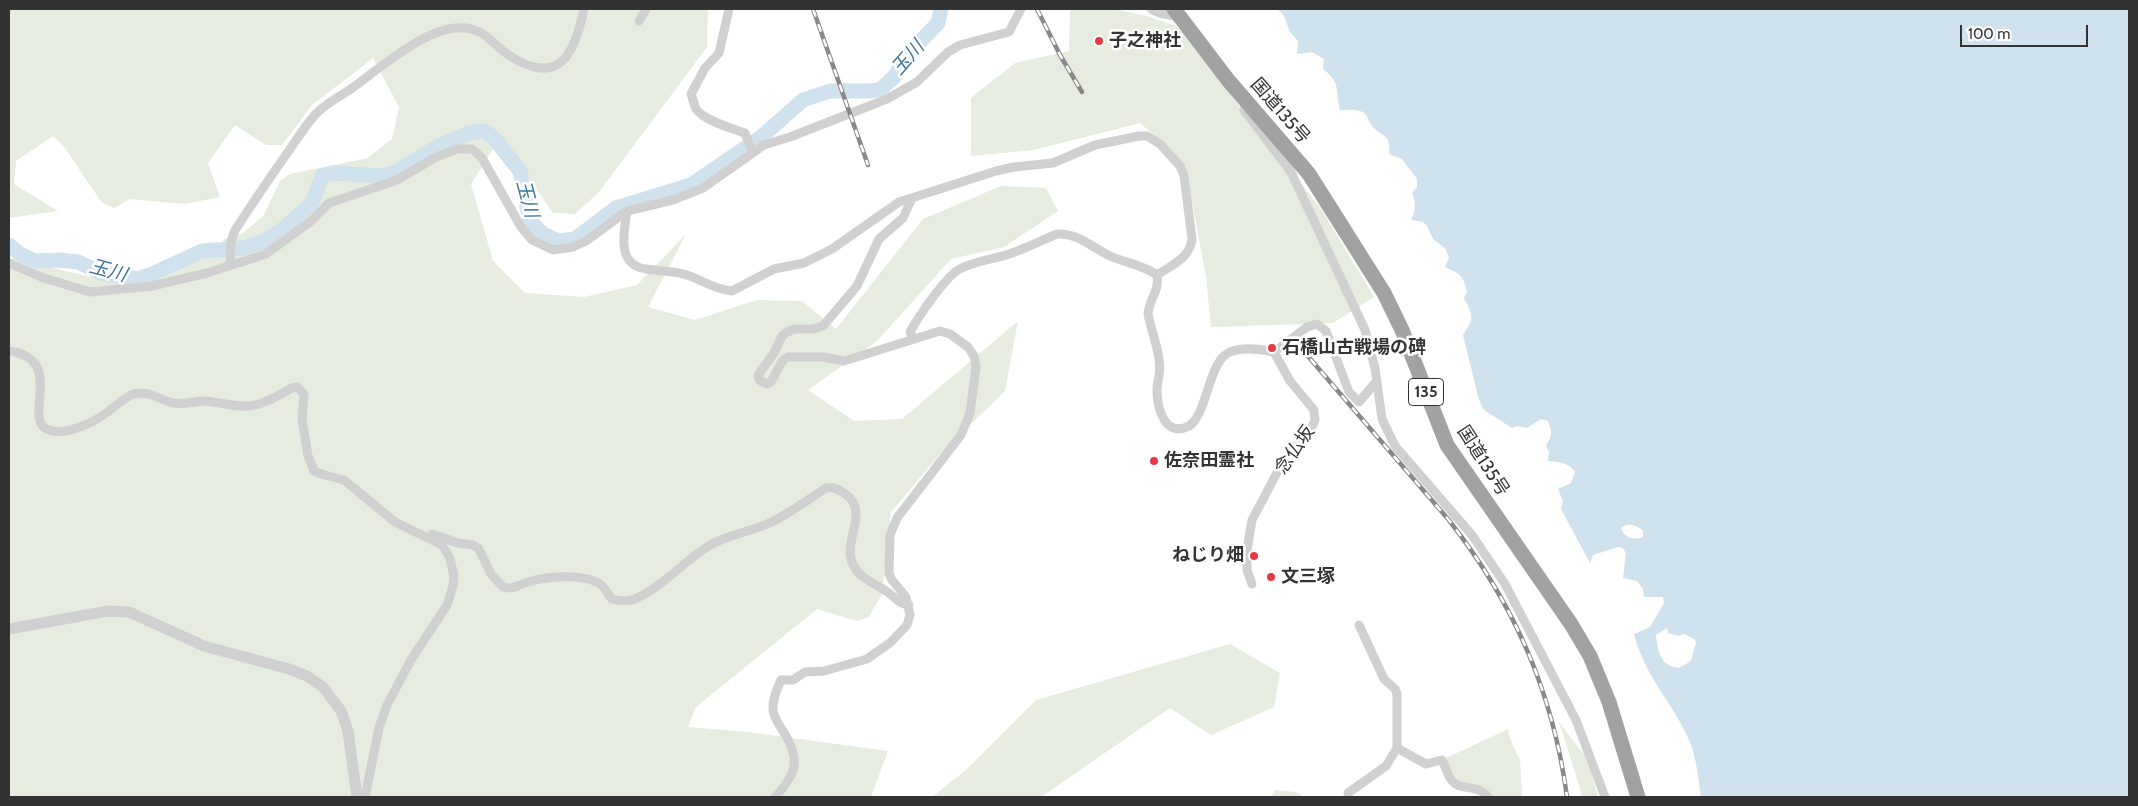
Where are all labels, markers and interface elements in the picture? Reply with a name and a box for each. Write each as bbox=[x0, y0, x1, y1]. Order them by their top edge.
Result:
scale bar bbox=[1963, 15, 2090, 47]
text: 100 m bbox=[1968, 25, 2010, 43]
place label: 子之神社 bbox=[1109, 30, 1181, 52]
marker: 子之神社 bbox=[1093, 35, 1105, 47]
water label: 玉川 bbox=[887, 36, 929, 80]
street label: 国道135号 bbox=[1246, 74, 1314, 148]
water label: 玉川 bbox=[511, 178, 543, 220]
water label: 玉川 bbox=[87, 255, 129, 287]
place label: 石橋山古戦場の碑 bbox=[1282, 337, 1426, 359]
marker: 石橋山古戦場の碑 bbox=[1266, 342, 1278, 354]
road number: 135 bbox=[1408, 378, 1444, 406]
street label: 念仏坂 bbox=[1271, 422, 1319, 478]
street label: 国道135号 bbox=[1452, 422, 1514, 500]
place label: 佐奈田霊社 bbox=[1164, 450, 1254, 472]
marker: 佐奈田霊社 bbox=[1148, 455, 1160, 467]
place label: ねじり畑 bbox=[1172, 545, 1244, 567]
marker: ねじり畑 bbox=[1248, 550, 1260, 562]
place label: 文三塚 bbox=[1281, 566, 1335, 588]
marker: 文三塚 bbox=[1265, 571, 1277, 583]

